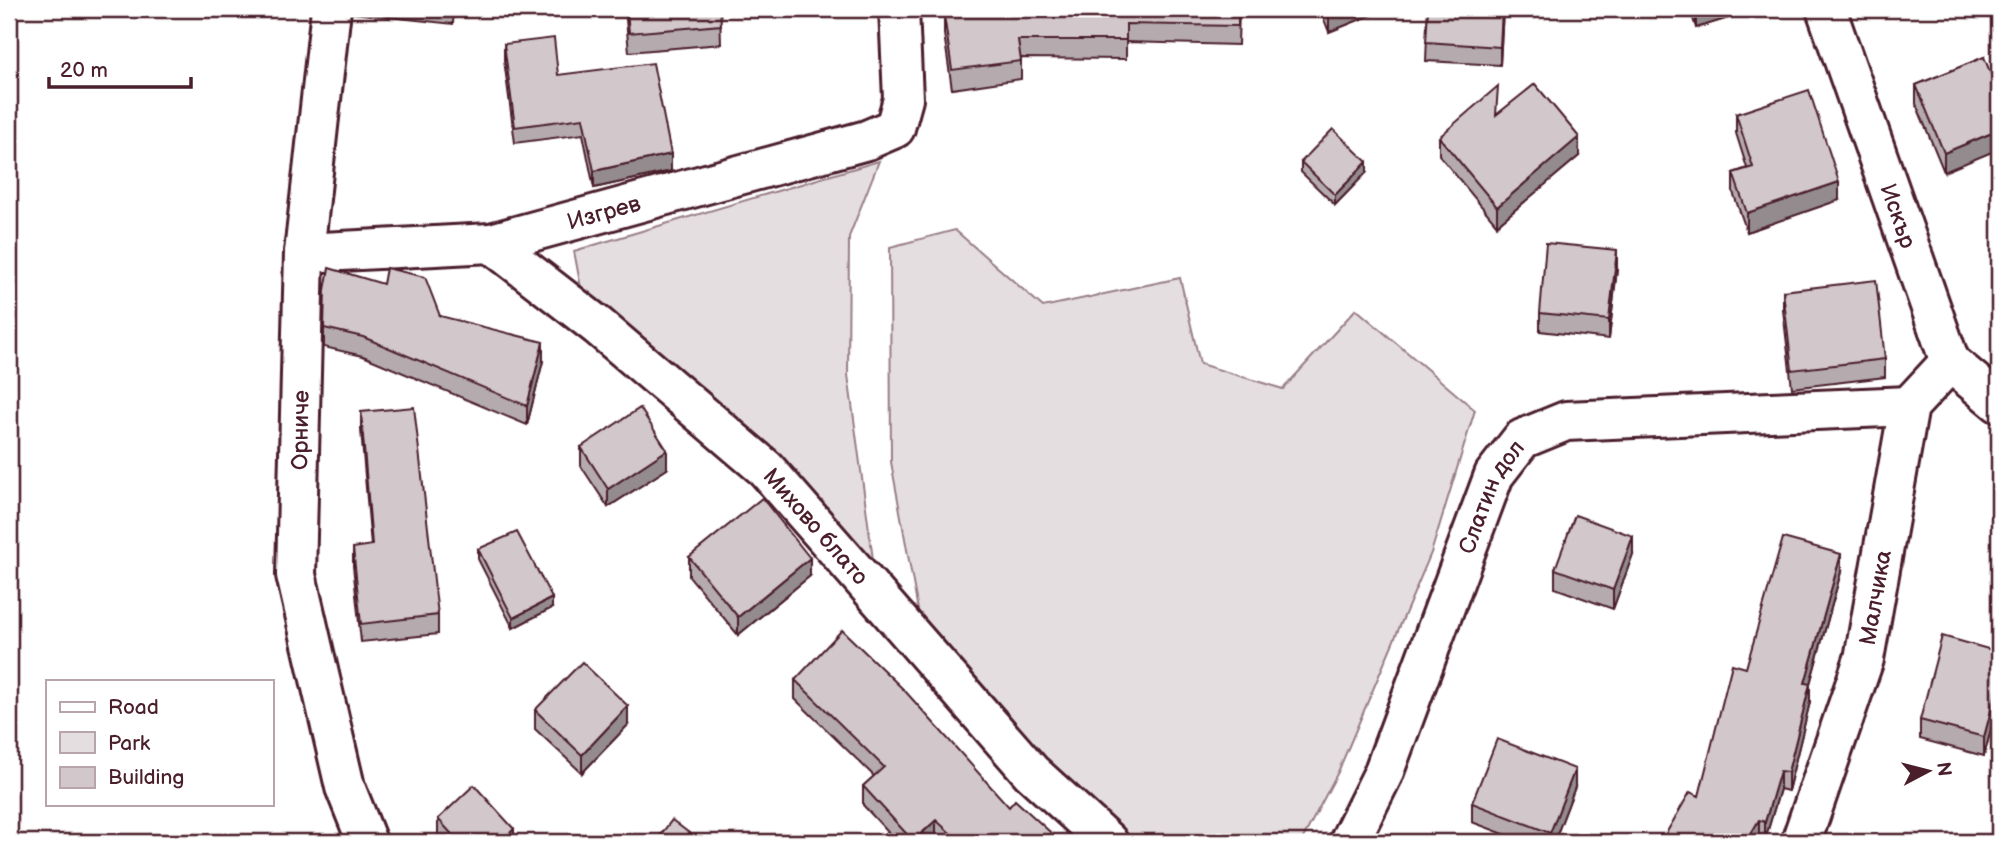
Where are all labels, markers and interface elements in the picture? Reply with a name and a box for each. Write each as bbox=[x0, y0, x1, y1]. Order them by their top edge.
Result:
scale bar bbox=[49, 46, 191, 90]
text: 20 m bbox=[60, 58, 108, 83]
street label: Искър bbox=[1873, 180, 1922, 252]
street label: Изгрев bbox=[564, 190, 644, 237]
street label: Орниче bbox=[286, 390, 316, 470]
street label: Слатин дол bbox=[1453, 435, 1531, 558]
street label: Михово блато bbox=[757, 463, 874, 591]
street label: Малчика bbox=[1854, 548, 1898, 647]
legend bbox=[46, 680, 273, 806]
text: Road bbox=[108, 695, 159, 720]
text: Park bbox=[108, 731, 151, 756]
north arrow bbox=[1892, 736, 1962, 806]
text: N bbox=[1931, 761, 1956, 778]
text: Building bbox=[108, 765, 184, 790]

